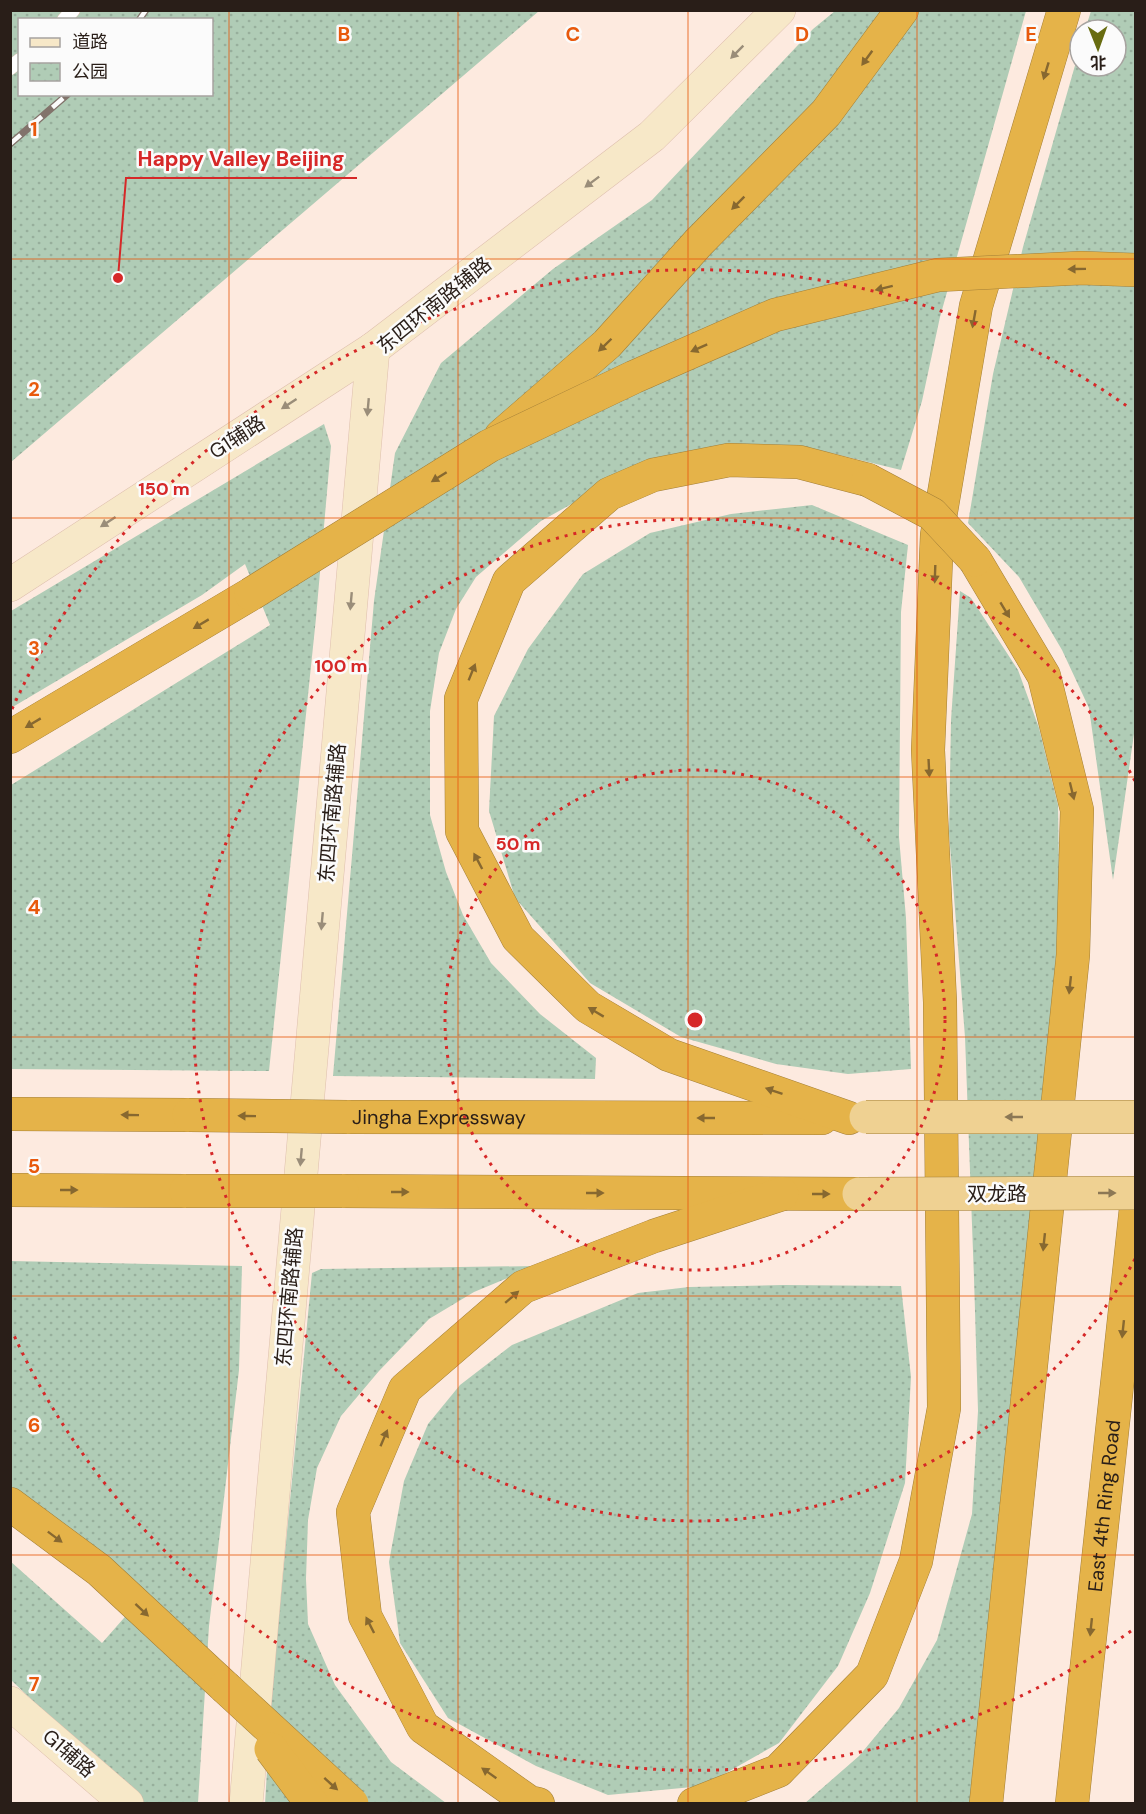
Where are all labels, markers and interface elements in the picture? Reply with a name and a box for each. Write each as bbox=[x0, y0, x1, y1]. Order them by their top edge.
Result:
legend bbox=[18, 18, 213, 96]
north arrow bbox=[1068, 18, 1128, 78]
text: B bbox=[338, 21, 350, 47]
text: C bbox=[566, 21, 580, 47]
text: D bbox=[795, 21, 809, 47]
text: E bbox=[1025, 21, 1037, 47]
text: 道路 bbox=[72, 30, 108, 54]
one-way arrow bbox=[730, 44, 744, 59]
one-way arrow bbox=[861, 49, 873, 65]
text: 北 bbox=[1090, 52, 1106, 73]
text: 公园 bbox=[72, 60, 108, 84]
one-way arrow bbox=[1041, 62, 1050, 80]
text: 1 bbox=[30, 116, 38, 142]
callout: Happy Valley Beijing bbox=[126, 139, 357, 178]
text: Happy Valley Beijing bbox=[138, 145, 344, 173]
one-way arrow bbox=[584, 175, 600, 188]
one-way arrow bbox=[731, 195, 745, 209]
street label: 东四环南路辅路 bbox=[371, 251, 497, 359]
one-way arrow bbox=[1068, 264, 1087, 274]
one-way arrow bbox=[875, 284, 893, 294]
one-way arrow bbox=[969, 309, 978, 328]
one-way arrow bbox=[598, 338, 612, 352]
one-way arrow bbox=[690, 344, 708, 353]
text: 2 bbox=[28, 376, 40, 402]
one-way arrow bbox=[281, 398, 297, 409]
one-way arrow bbox=[363, 398, 373, 417]
street label: G1辅路 bbox=[204, 409, 270, 465]
one-way arrow bbox=[431, 471, 447, 482]
text: 150 m bbox=[138, 477, 190, 501]
one-way arrow bbox=[100, 516, 116, 527]
one-way arrow bbox=[931, 564, 940, 583]
one-way arrow bbox=[346, 592, 356, 611]
one-way arrow bbox=[999, 602, 1010, 618]
one-way arrow bbox=[192, 619, 209, 629]
text: 3 bbox=[28, 635, 40, 661]
text: 100 m bbox=[314, 654, 368, 678]
one-way arrow bbox=[468, 663, 477, 681]
one-way arrow bbox=[25, 718, 41, 729]
street label: 东四环南路辅路 bbox=[313, 742, 351, 884]
one-way arrow bbox=[924, 759, 933, 778]
one-way arrow bbox=[1068, 782, 1078, 800]
text: 50 m bbox=[495, 832, 541, 856]
one-way arrow bbox=[473, 852, 483, 869]
text: 4 bbox=[28, 894, 41, 920]
one-way arrow bbox=[317, 912, 327, 931]
one-way arrow bbox=[1065, 975, 1075, 994]
one-way arrow bbox=[588, 1007, 604, 1018]
centre of rings bbox=[685, 1010, 705, 1030]
one-way arrow bbox=[765, 1086, 783, 1096]
street label: Jingha Expressway bbox=[352, 1104, 526, 1130]
one-way arrow bbox=[121, 1110, 140, 1120]
one-way arrow bbox=[237, 1111, 256, 1121]
one-way arrow bbox=[1005, 1112, 1024, 1122]
one-way arrow bbox=[697, 1113, 716, 1123]
one-way arrow bbox=[296, 1148, 306, 1167]
text: 5 bbox=[28, 1153, 40, 1179]
street label: 双龙路 bbox=[967, 1181, 1027, 1207]
one-way arrow bbox=[59, 1185, 78, 1195]
one-way arrow bbox=[391, 1187, 410, 1196]
one-way arrow bbox=[586, 1188, 605, 1198]
one-way arrow bbox=[1097, 1188, 1116, 1198]
one-way arrow bbox=[811, 1189, 830, 1199]
street label: 东四环南路辅路 bbox=[270, 1226, 308, 1368]
one-way arrow bbox=[1039, 1232, 1048, 1251]
one-way arrow bbox=[504, 1290, 520, 1303]
one-way arrow bbox=[1118, 1319, 1127, 1338]
text: 6 bbox=[28, 1412, 40, 1438]
street label: East 4th Ring Road bbox=[1082, 1418, 1126, 1593]
one-way arrow bbox=[379, 1429, 389, 1447]
one-way arrow bbox=[46, 1531, 62, 1543]
one-way arrow bbox=[134, 1603, 149, 1616]
one-way arrow bbox=[365, 1617, 375, 1634]
one-way arrow bbox=[1086, 1617, 1096, 1636]
text: 7 bbox=[29, 1671, 40, 1697]
street label: G1辅路 bbox=[37, 1723, 101, 1783]
one-way arrow bbox=[481, 1767, 497, 1779]
one-way arrow bbox=[323, 1776, 337, 1790]

